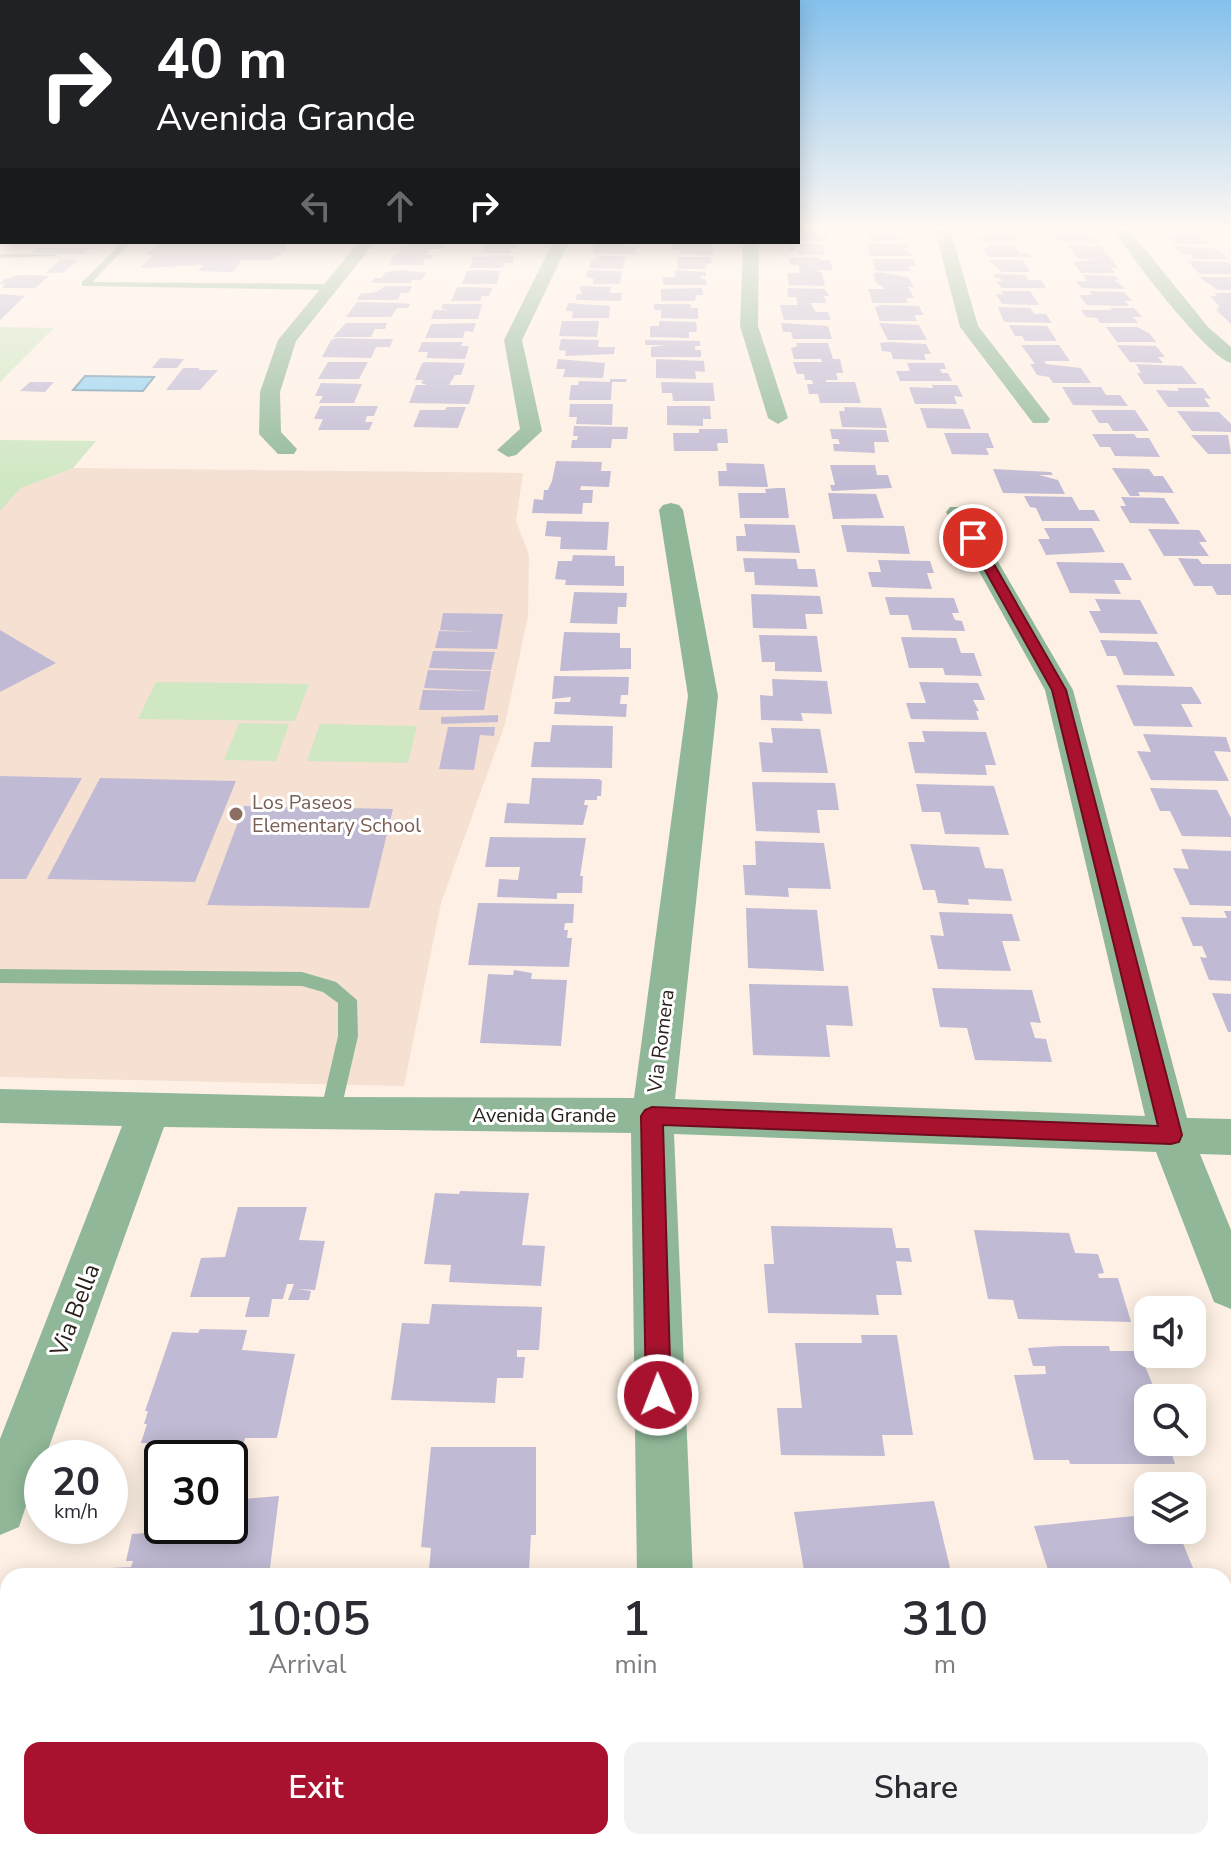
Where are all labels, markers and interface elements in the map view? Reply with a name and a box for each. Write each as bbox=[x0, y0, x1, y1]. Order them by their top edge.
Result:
text: 40 m bbox=[156, 21, 287, 98]
icon: right bbox=[24, 32, 128, 136]
text: Avenida Grande bbox=[156, 94, 415, 143]
icon: left bbox=[294, 184, 338, 228]
icon: ahead bbox=[378, 184, 422, 228]
icon: right bbox=[462, 184, 506, 228]
pin bbox=[939, 504, 1007, 572]
icon: arrive bbox=[951, 516, 995, 560]
place label: Los Paseos Elementary School bbox=[252, 789, 421, 839]
marker: Los Paseos Elementary School bbox=[227, 805, 245, 823]
street label: Via Romera bbox=[641, 988, 681, 1095]
street label: Avenida Grande bbox=[472, 1102, 616, 1129]
street label: Via Bella bbox=[42, 1259, 107, 1362]
map controls bbox=[1134, 1296, 1206, 1544]
button: sound bbox=[1134, 1296, 1206, 1368]
position arrow bbox=[616, 1353, 700, 1437]
button: search bbox=[1134, 1384, 1206, 1456]
speed limit sign: 30 bbox=[144, 1440, 248, 1544]
text: 20 bbox=[52, 1455, 100, 1509]
button: layers bbox=[1134, 1472, 1206, 1544]
text: km/h bbox=[54, 1498, 98, 1525]
text: 10:05 bbox=[244, 1586, 371, 1652]
text: 1 bbox=[622, 1586, 650, 1652]
text: 310 bbox=[902, 1586, 988, 1652]
text: Arrival bbox=[268, 1647, 346, 1682]
text: min bbox=[615, 1647, 658, 1682]
text: m bbox=[934, 1647, 956, 1682]
button: Exit bbox=[24, 1742, 608, 1834]
button: Share bbox=[624, 1742, 1208, 1834]

